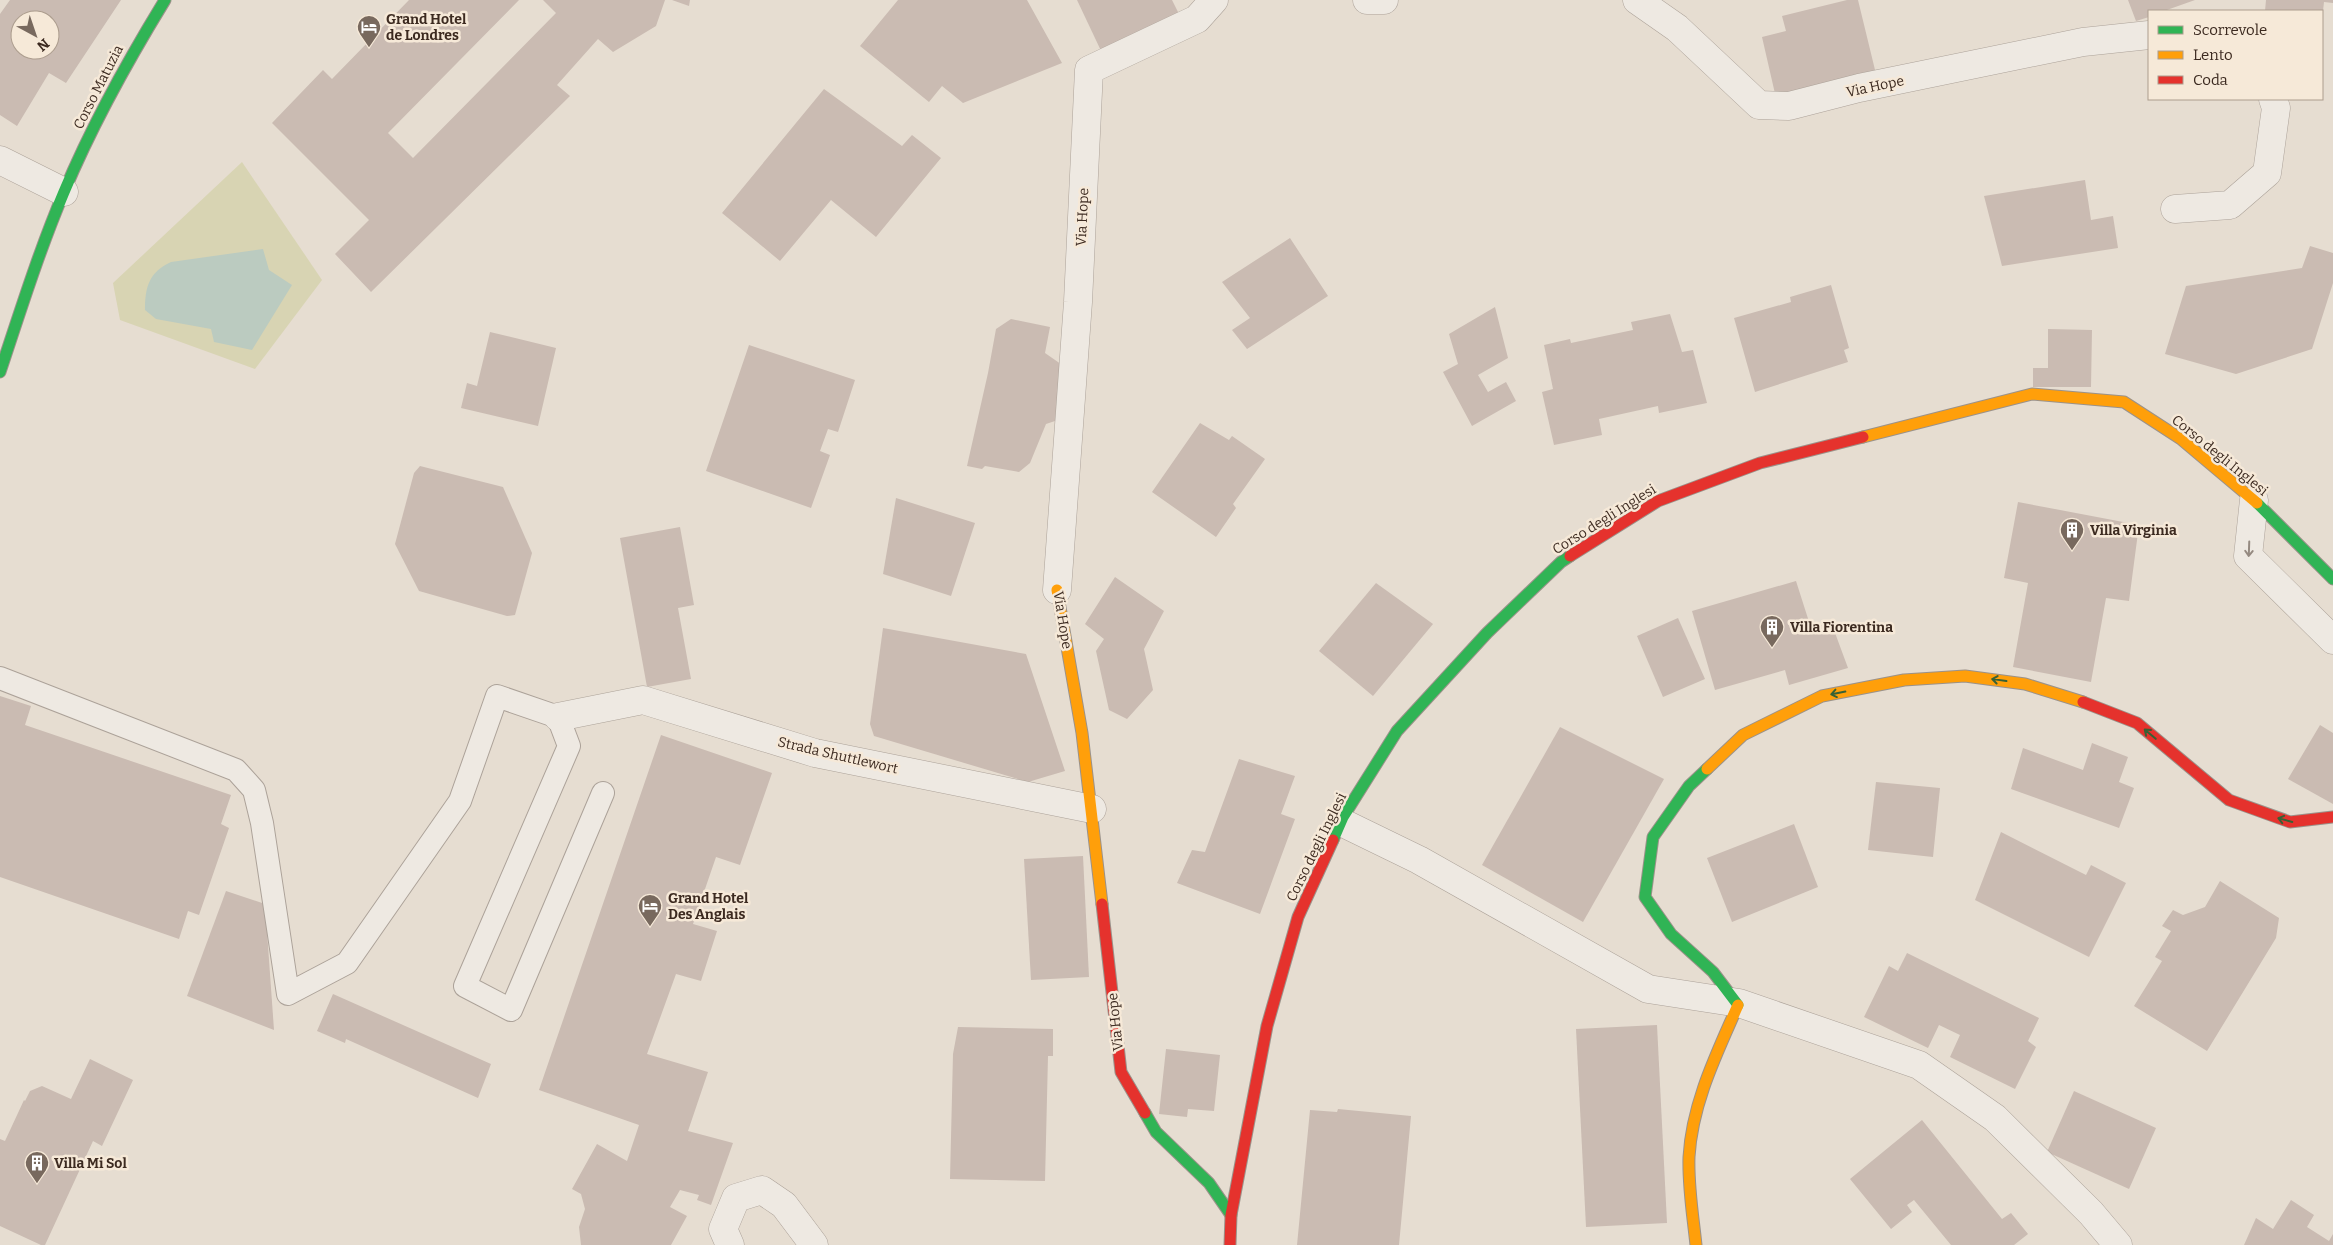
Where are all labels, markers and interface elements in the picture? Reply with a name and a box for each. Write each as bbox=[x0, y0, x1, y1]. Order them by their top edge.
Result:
north arrow bbox=[10, 10, 60, 60]
legend bbox=[2148, 10, 2323, 100]
place label: Grand Hotel de Londres bbox=[386, 11, 467, 44]
hotel icon: Grand Hotel de Londres bbox=[356, 14, 382, 48]
text: Scorrevole bbox=[2193, 21, 2267, 39]
text: N bbox=[33, 35, 53, 55]
street label: Corso Matuzia bbox=[70, 42, 127, 132]
text: Lento bbox=[2193, 46, 2233, 64]
text: Coda bbox=[2193, 71, 2228, 89]
street label: Via Hope bbox=[1845, 72, 1905, 101]
street label: Via Hope bbox=[1072, 187, 1093, 247]
street label: Corso degli Inglesi bbox=[2168, 411, 2271, 499]
street label: Corso degli Inglesi bbox=[1549, 481, 1659, 558]
building icon: Villa Virginia bbox=[2059, 517, 2085, 551]
place label: Villa Virginia bbox=[2090, 522, 2177, 539]
one-way arrow bbox=[2244, 540, 2254, 556]
street label: Via Hope bbox=[1050, 590, 1075, 650]
building icon: Villa Fiorentina bbox=[1759, 614, 1785, 648]
place label: Villa Fiorentina bbox=[1790, 619, 1893, 636]
one-way arrow bbox=[1991, 675, 2007, 685]
one-way arrow bbox=[1830, 688, 1846, 698]
one-way arrow bbox=[2144, 728, 2157, 739]
street label: Strada Shuttlewort bbox=[776, 733, 900, 778]
street label: Corso degli Inglesi bbox=[1283, 790, 1350, 904]
one-way arrow bbox=[2277, 814, 2293, 824]
place label: Grand Hotel Des Anglais bbox=[668, 890, 749, 923]
hotel icon: Grand Hotel Des Anglais bbox=[637, 893, 663, 927]
street label: Via Hope bbox=[1104, 992, 1127, 1052]
building icon: Villa Mi Sol bbox=[24, 1150, 50, 1184]
place label: Villa Mi Sol bbox=[54, 1155, 127, 1172]

